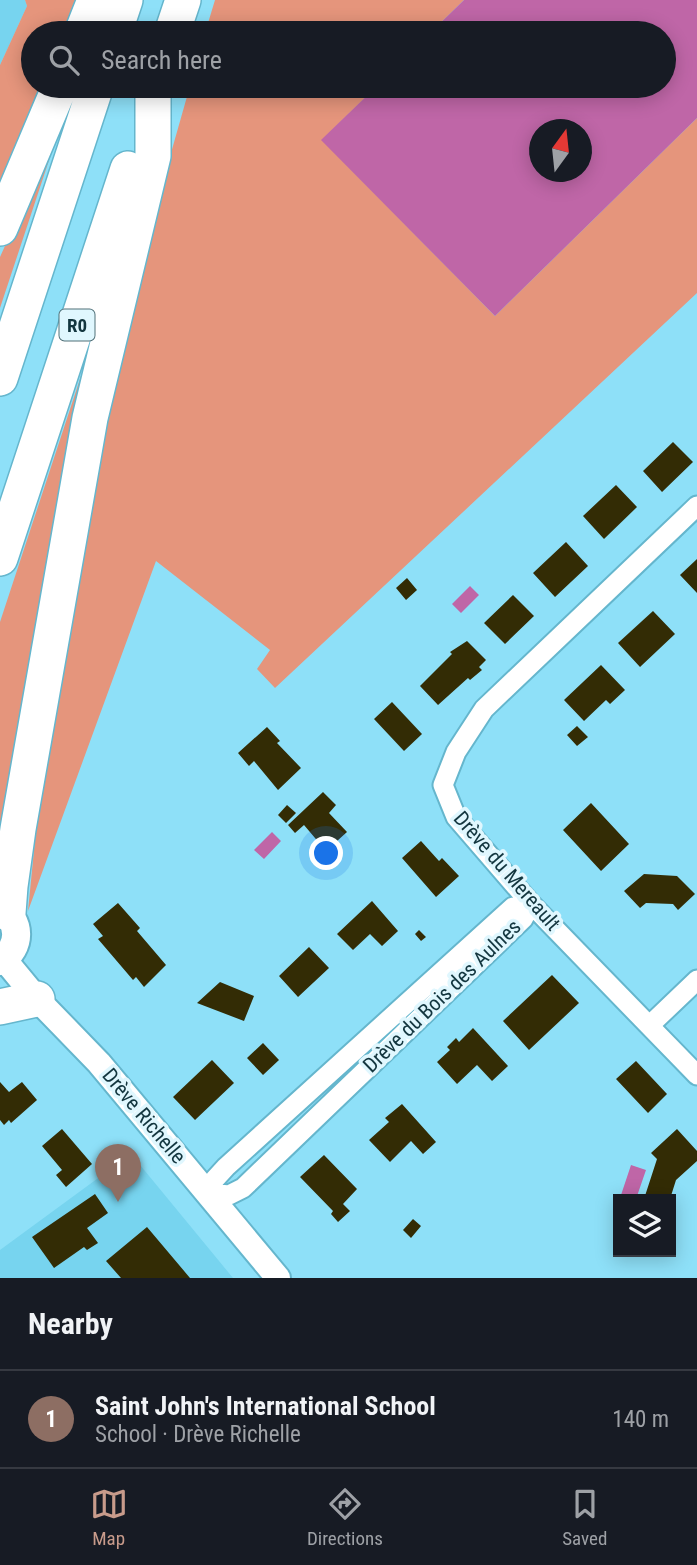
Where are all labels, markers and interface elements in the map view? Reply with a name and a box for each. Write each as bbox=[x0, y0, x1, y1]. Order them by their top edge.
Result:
search box bbox=[21, 21, 676, 98]
icon: search bbox=[45, 41, 83, 79]
text: Search here bbox=[101, 45, 222, 75]
north arrow bbox=[529, 119, 592, 182]
road number: R0 bbox=[60, 310, 94, 340]
street label: Drève du Mereault bbox=[449, 807, 565, 935]
your location bbox=[309, 836, 343, 870]
street label: Drève du Bois des Aulnes bbox=[358, 915, 526, 1077]
street label: Drève Richelle bbox=[97, 1064, 191, 1168]
pin: 1 bbox=[95, 1144, 141, 1202]
map controls bbox=[613, 1194, 676, 1257]
button: layers bbox=[613, 1194, 676, 1257]
text: Nearby bbox=[28, 1306, 113, 1341]
text: Saint John's International School bbox=[95, 1391, 436, 1421]
text: 1 bbox=[45, 1406, 57, 1433]
text: 140 m bbox=[612, 1406, 669, 1433]
text: School · Drève Richelle bbox=[95, 1421, 301, 1448]
tab: Map bbox=[90, 1485, 128, 1550]
tab: Directions bbox=[307, 1485, 383, 1550]
tab: Saved bbox=[562, 1485, 607, 1550]

